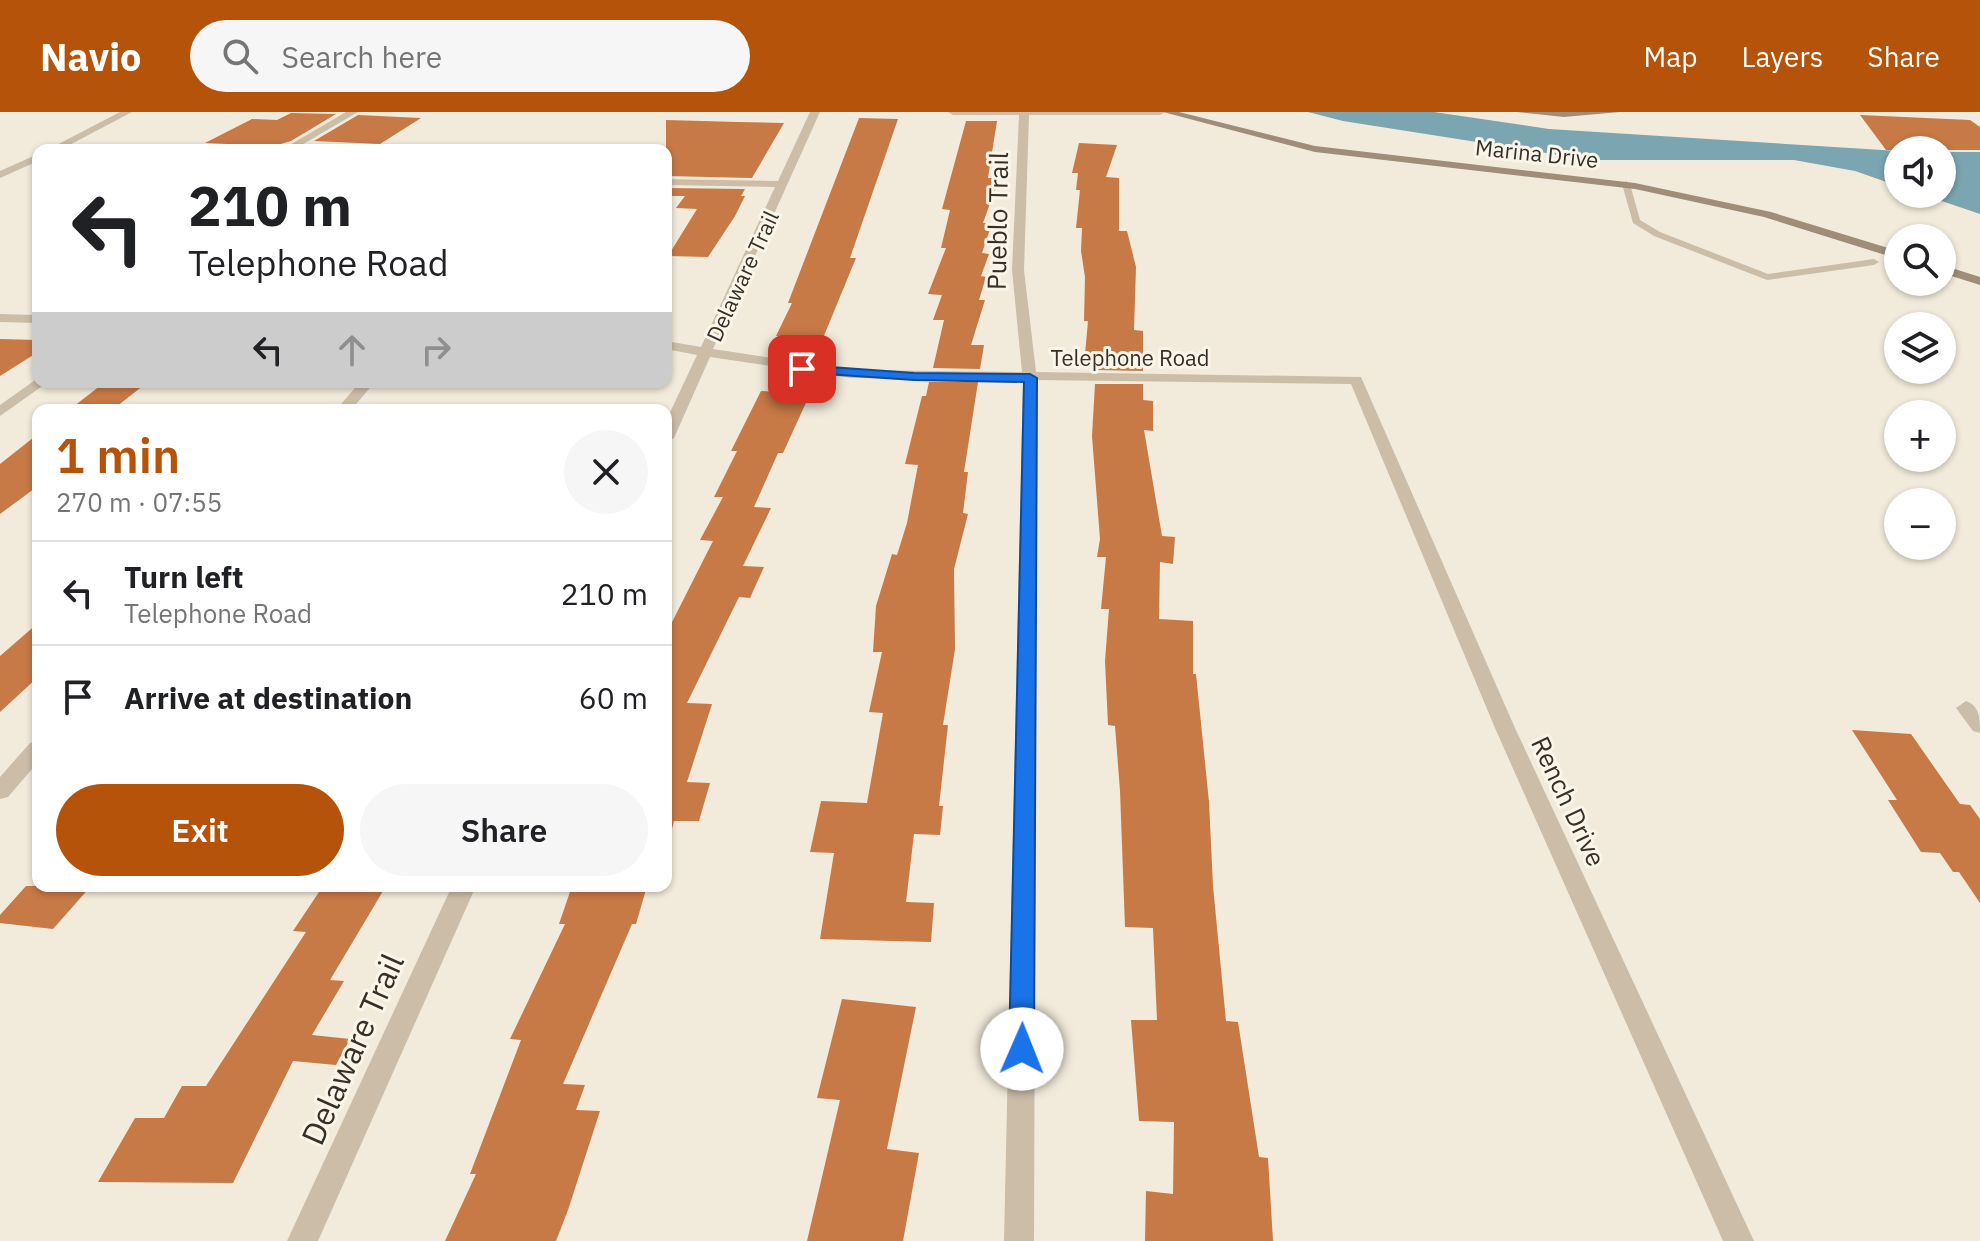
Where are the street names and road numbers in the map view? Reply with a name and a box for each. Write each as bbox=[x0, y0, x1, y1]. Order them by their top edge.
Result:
street label: Marina Drive bbox=[1474, 132, 1600, 174]
street label: Pueblo Trail bbox=[979, 152, 1015, 290]
street label: Delaware Trail bbox=[699, 206, 785, 346]
street label: Telephone Road bbox=[1050, 343, 1210, 372]
street label: Rench Drive bbox=[1524, 731, 1614, 871]
street label: Delaware Trail bbox=[291, 947, 413, 1151]

